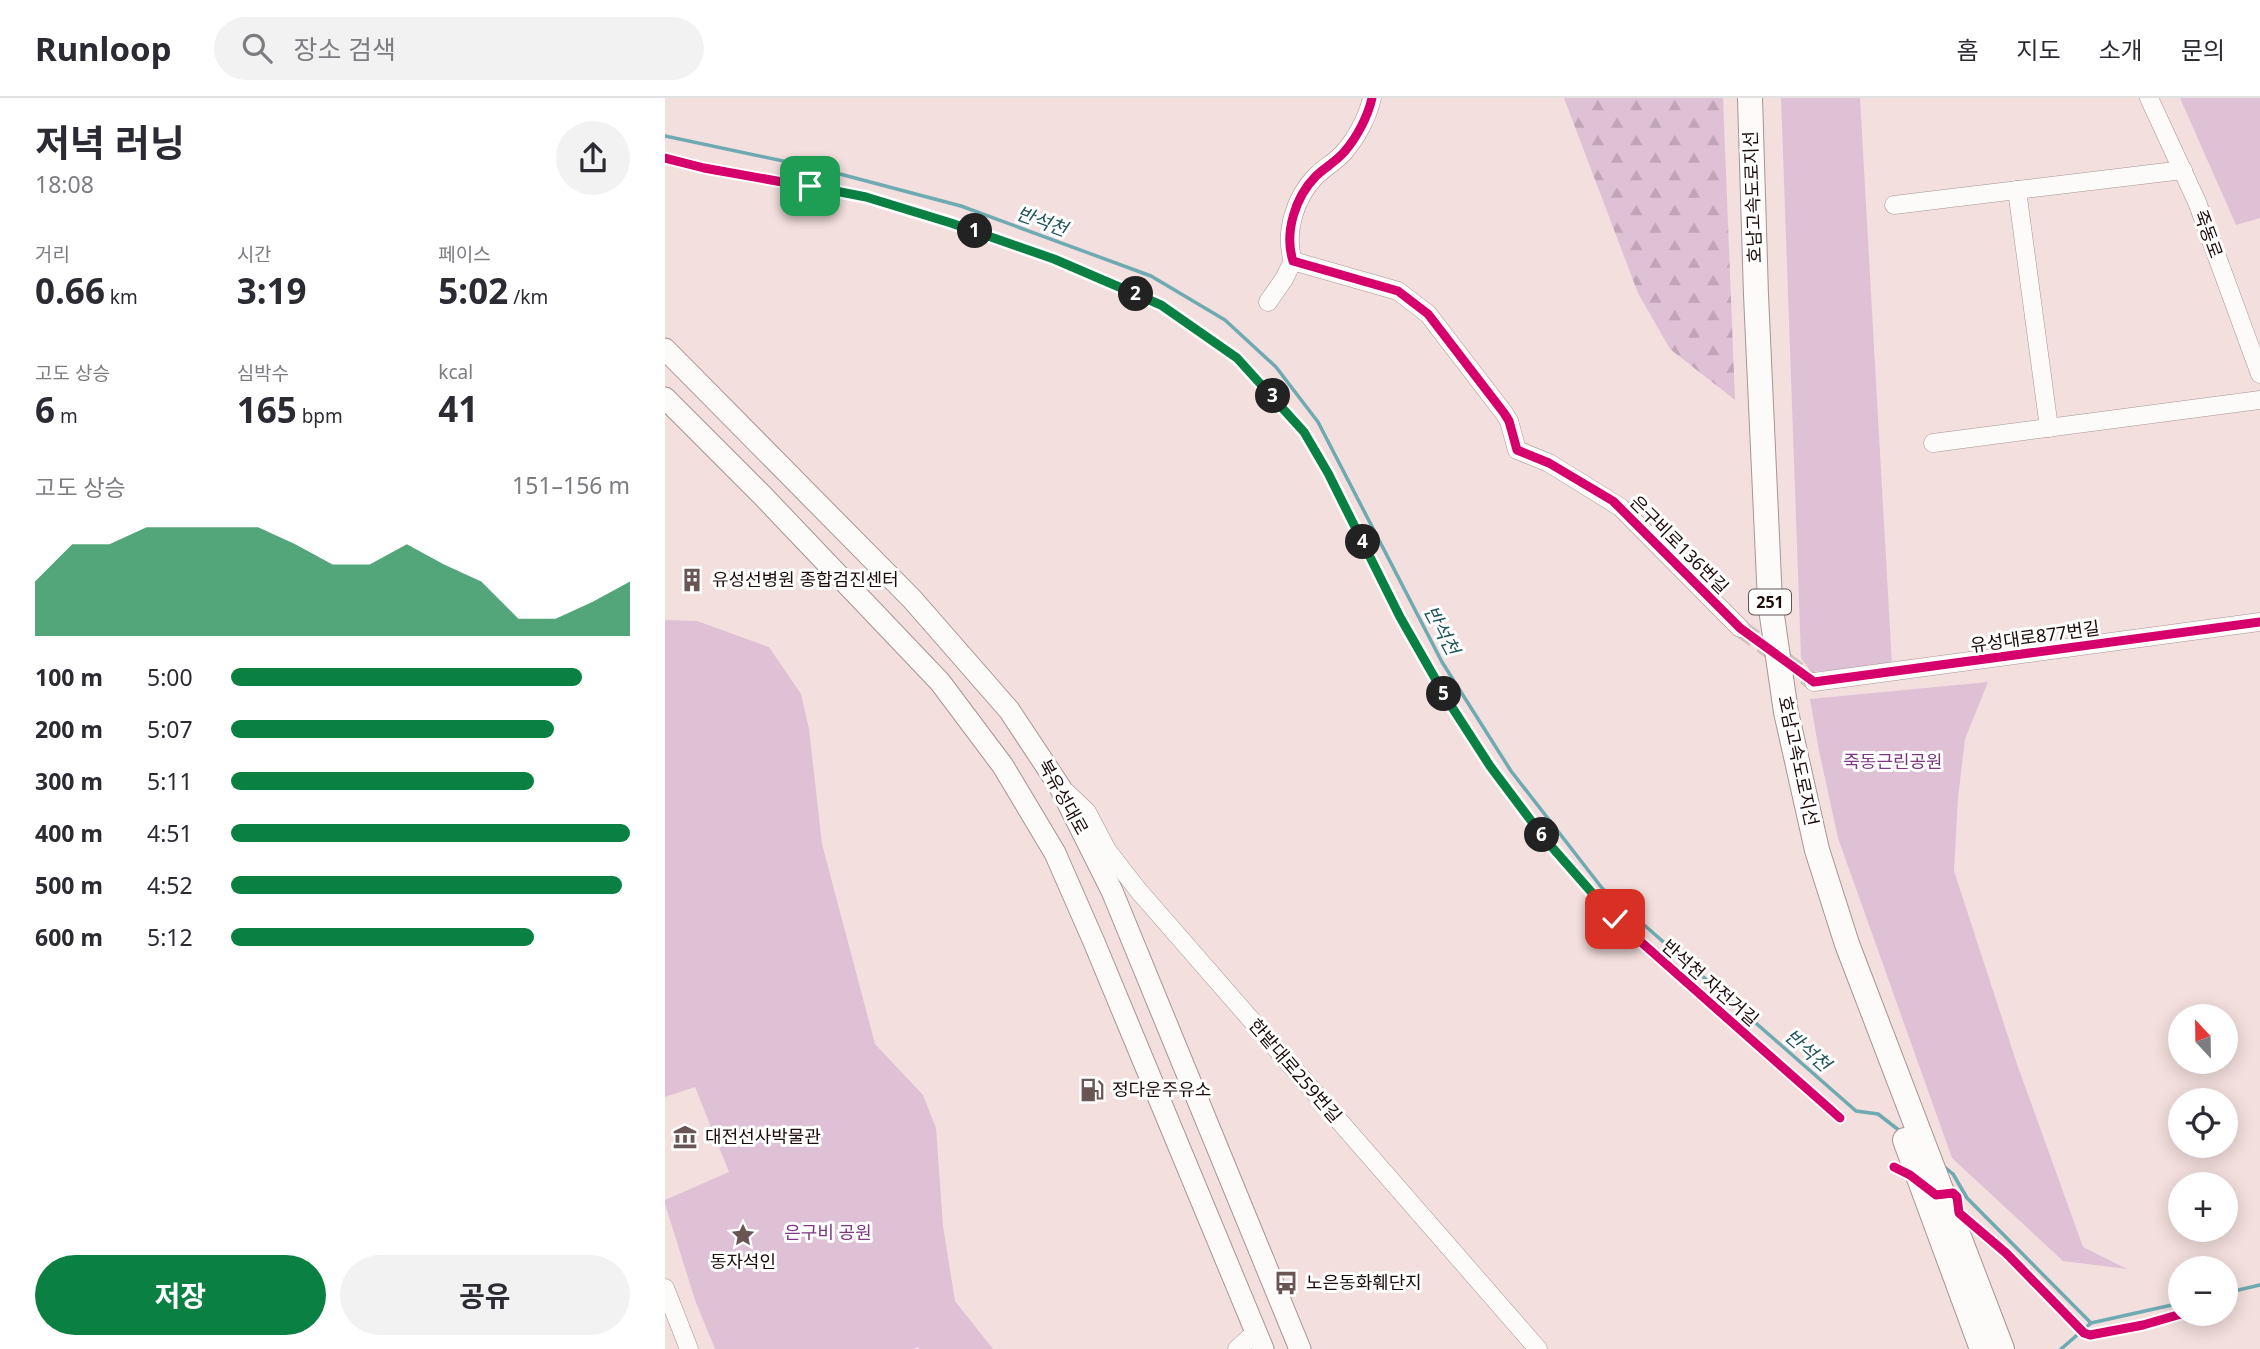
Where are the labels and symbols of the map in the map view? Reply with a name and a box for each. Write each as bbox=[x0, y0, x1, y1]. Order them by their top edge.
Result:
street label: 호남고속도로지선 bbox=[1738, 130, 1766, 264]
pin bbox=[780, 156, 840, 216]
water label: 반석천 bbox=[1013, 200, 1073, 243]
street label: 죽동로 bbox=[2189, 206, 2229, 261]
pin: 1 bbox=[957, 214, 993, 248]
pin: 2 bbox=[1119, 276, 1154, 312]
pin: 3 bbox=[1255, 378, 1291, 414]
street label: 은구비로136번길 bbox=[1625, 490, 1734, 599]
pin: 4 bbox=[1345, 524, 1381, 560]
building icon: 유성선병원 종합검진센터 bbox=[678, 566, 706, 594]
place label: 유성선병원 종합검진센터 bbox=[712, 567, 899, 591]
road number: 251 bbox=[1749, 589, 1791, 614]
water label: 반석천 bbox=[1418, 601, 1466, 661]
street label: 유성대로877번길 bbox=[1969, 615, 2101, 657]
pin: 5 bbox=[1427, 676, 1461, 712]
street label: 호남고속도로지선 bbox=[1773, 694, 1824, 828]
park label: 죽동근린공원 bbox=[1843, 749, 1943, 773]
street label: 북유성대로 bbox=[1033, 754, 1094, 839]
pin: 6 bbox=[1525, 818, 1559, 852]
pin bbox=[1585, 889, 1645, 949]
street label: 반석천 자전거길 bbox=[1657, 934, 1764, 1031]
north arrow bbox=[2168, 1004, 2238, 1074]
street label: 한밭대로259번길 bbox=[1244, 1013, 1348, 1127]
water label: 반석천 bbox=[1780, 1023, 1837, 1078]
fuel station icon: 정다운주유소 bbox=[1078, 1076, 1106, 1104]
place label: 정다운주유소 bbox=[1112, 1077, 1211, 1101]
museum icon: 대전선사박물관 bbox=[671, 1123, 699, 1151]
place label: 대전선사박물관 bbox=[705, 1124, 821, 1148]
park label: 은구비 공원 bbox=[784, 1220, 872, 1244]
place icon: 동자석인 bbox=[729, 1221, 757, 1249]
place label: 동자석인 bbox=[710, 1249, 776, 1273]
bus stop icon: 노은동화훼단지 bbox=[1272, 1269, 1300, 1297]
place label: 노은동화훼단지 bbox=[1306, 1270, 1422, 1294]

